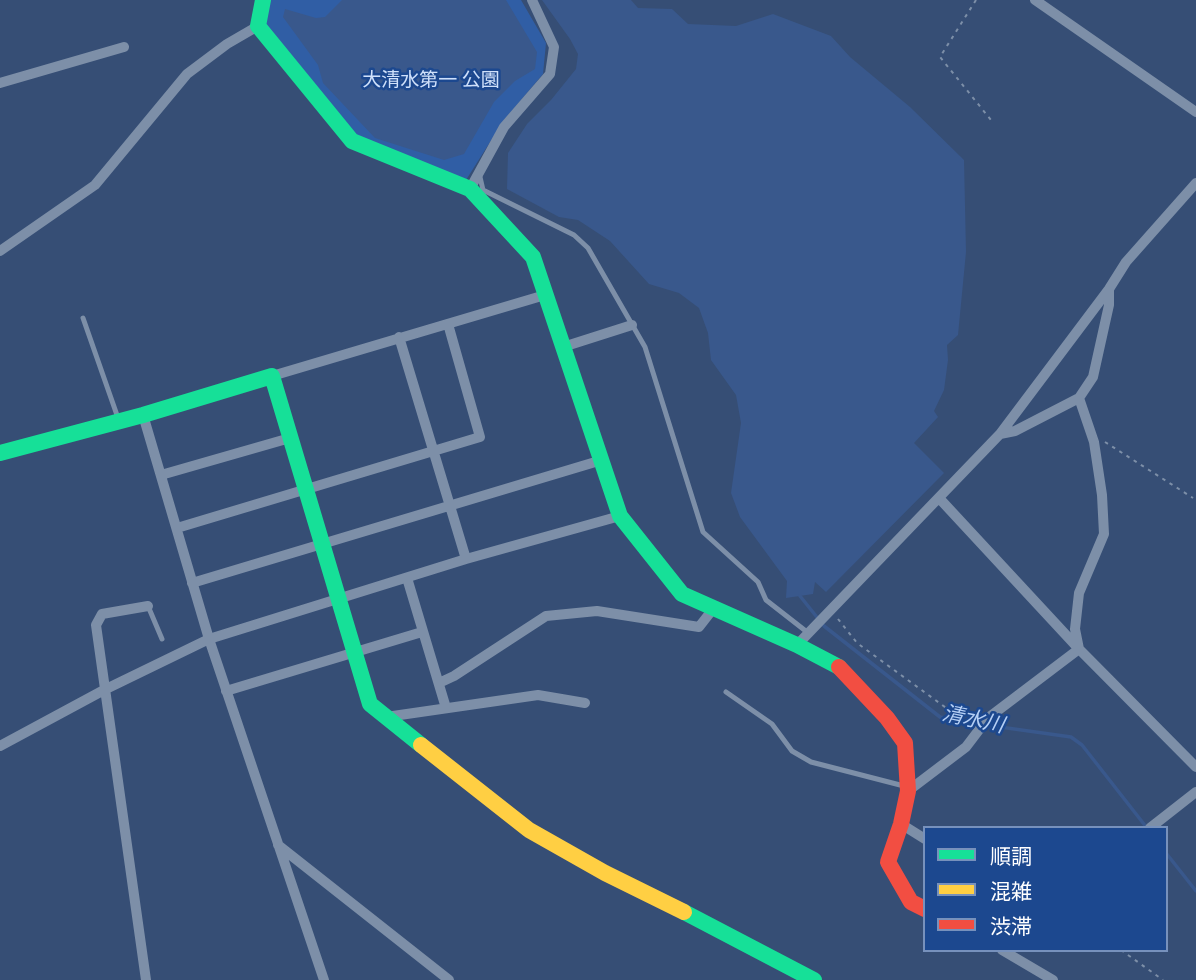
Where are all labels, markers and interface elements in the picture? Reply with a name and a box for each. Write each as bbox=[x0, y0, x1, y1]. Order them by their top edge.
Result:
park label: 大清水第一 公園 bbox=[362, 70, 500, 92]
water label: 清水川 bbox=[940, 701, 1006, 739]
legend bbox=[923, 826, 1168, 952]
text: 順調 bbox=[990, 844, 1032, 869]
text: 混雑 bbox=[990, 879, 1032, 904]
text: 渋滞 bbox=[990, 914, 1032, 939]

